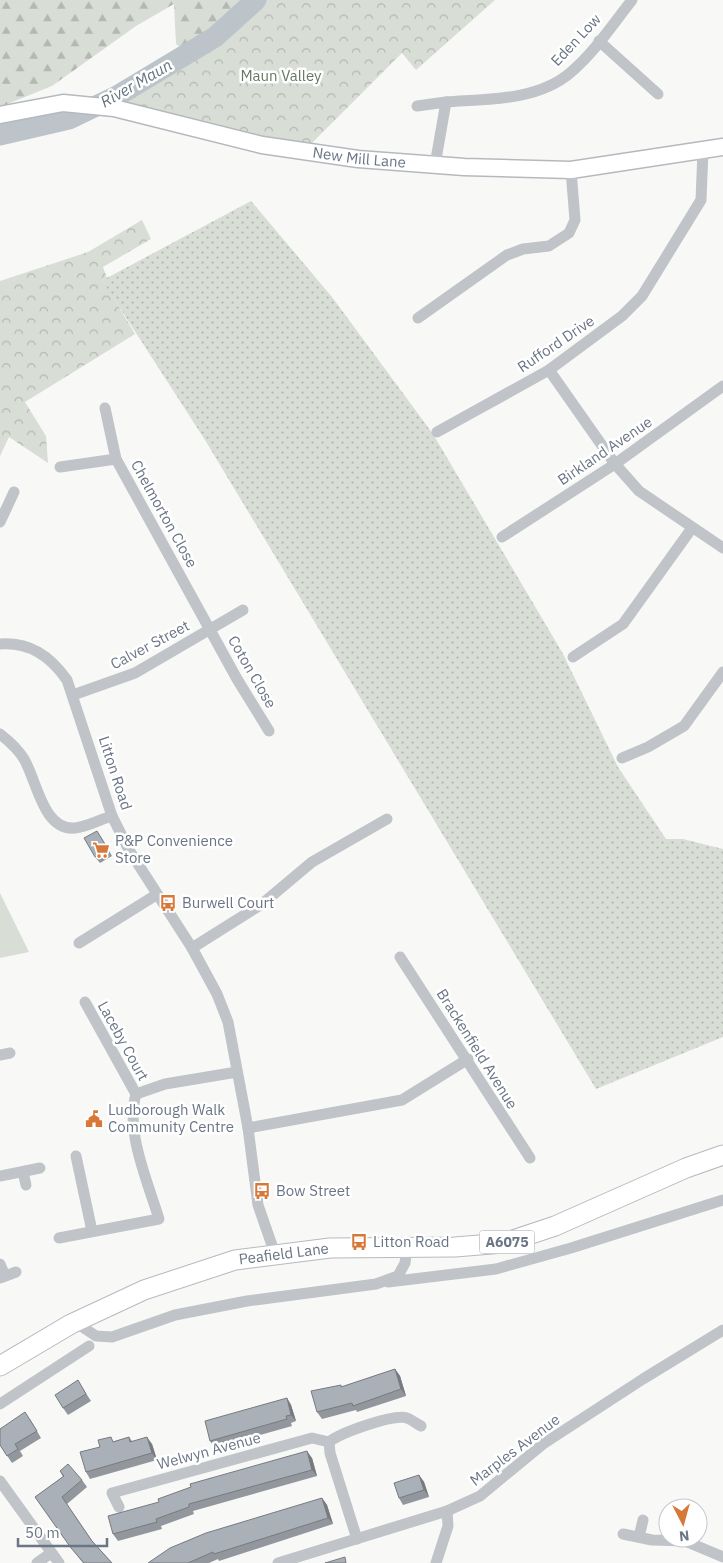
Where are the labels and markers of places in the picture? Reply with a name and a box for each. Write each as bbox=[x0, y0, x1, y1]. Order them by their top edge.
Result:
place label: P&P Convenience Store bbox=[115, 831, 233, 867]
supermarket icon: P&P Convenience Store bbox=[91, 840, 111, 860]
bus stop icon: Burwell Court bbox=[158, 893, 178, 913]
place label: Burwell Court bbox=[182, 893, 274, 912]
place label: Ludborough Walk Community Centre bbox=[108, 1100, 234, 1136]
public building icon: Ludborough Walk Community Centre bbox=[84, 1109, 104, 1129]
bus stop icon: Bow Street bbox=[252, 1181, 272, 1201]
place label: Bow Street bbox=[276, 1181, 350, 1200]
bus stop icon: Litton Road bbox=[349, 1232, 369, 1252]
place label: Litton Road bbox=[373, 1232, 450, 1251]

